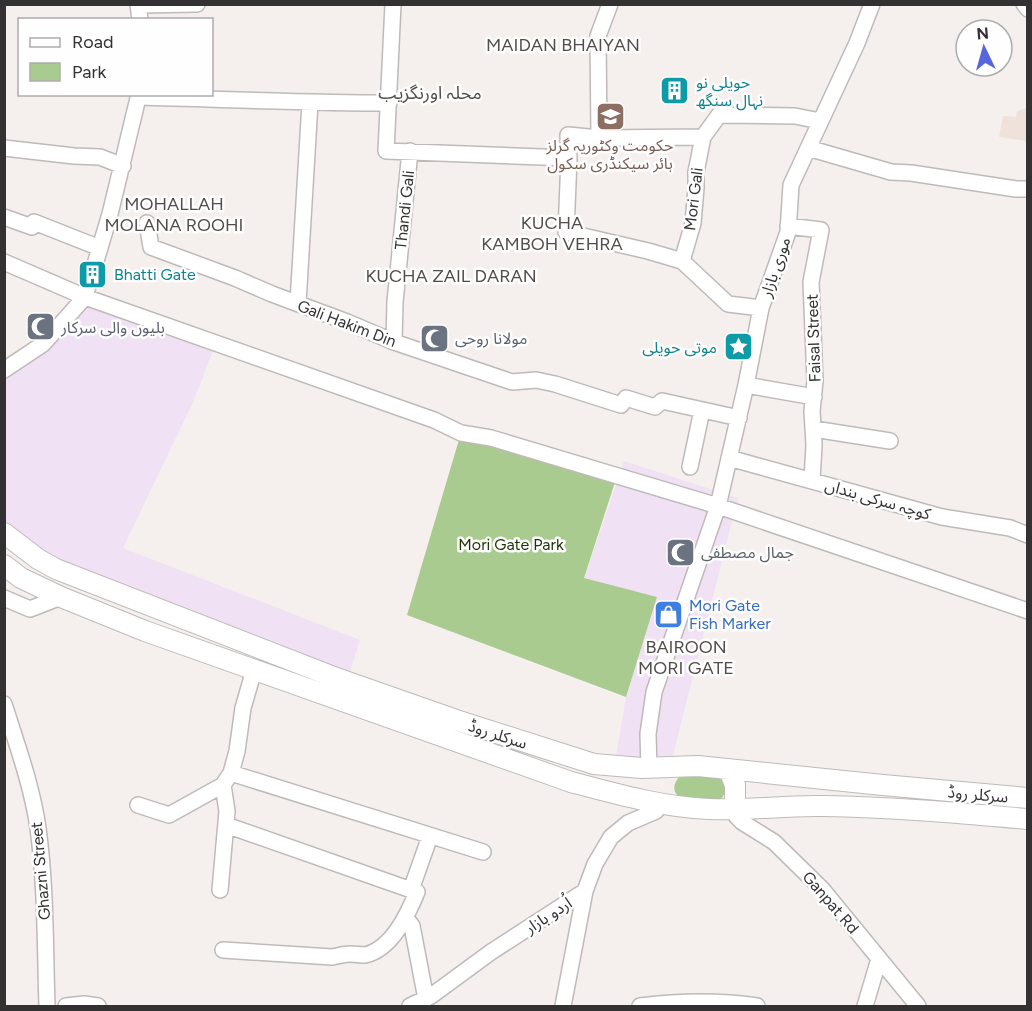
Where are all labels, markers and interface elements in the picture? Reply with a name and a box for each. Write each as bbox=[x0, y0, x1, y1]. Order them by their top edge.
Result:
legend bbox=[18, 18, 213, 96]
north arrow bbox=[954, 18, 1014, 78]
text: N bbox=[976, 24, 990, 44]
text: Road bbox=[72, 31, 113, 53]
district label: MAIDAN BHAIYAN bbox=[486, 34, 640, 56]
text: Park bbox=[72, 61, 107, 83]
place label: حویلی نو نہال سنگھ bbox=[696, 73, 763, 111]
building icon: حویلی نو نہال سنگھ bbox=[659, 75, 691, 107]
district label: محلہ اورنگزیب bbox=[378, 82, 482, 104]
school or university icon: حکومت وکٹوریہ گرلز ہائر سیکنڈری سکول bbox=[594, 101, 626, 133]
place label: حکومت وکٹوریہ گرلز ہائر سیکنڈری سکول bbox=[545, 136, 674, 174]
street label: Mori Gali bbox=[680, 166, 707, 232]
street label: Thandi Gali bbox=[391, 170, 418, 251]
district label: MOHALLAH MOLANA ROOHI bbox=[105, 193, 243, 236]
district label: KUCHA KAMBOH VEHRA bbox=[481, 212, 623, 255]
street label: موری بازار bbox=[756, 235, 795, 301]
building icon: Bhatti Gate bbox=[77, 258, 109, 290]
place label: Bhatti Gate bbox=[114, 265, 196, 284]
district label: KUCHA ZAIL DARAN bbox=[365, 265, 537, 287]
street label: Faisal Street bbox=[802, 293, 825, 382]
street label: Gali Hakim Din bbox=[295, 296, 399, 351]
mosque icon: بلیوں والی سرکار bbox=[24, 311, 56, 343]
place label: بلیوں والی سرکار bbox=[60, 318, 165, 337]
mosque icon: مولانا روحی bbox=[418, 322, 450, 354]
place label: مولانا روحی bbox=[455, 329, 527, 348]
place icon: موتی حویلی bbox=[722, 331, 754, 363]
place label: موتی حویلی bbox=[642, 338, 717, 357]
street label: کوچہ سرکی بنداں bbox=[823, 475, 933, 525]
park label: Mori Gate Park bbox=[458, 535, 564, 554]
mosque icon: جمال مصطفی bbox=[664, 536, 696, 568]
place label: جمال مصطفی bbox=[701, 543, 794, 563]
place label: Mori Gate Fish Marker bbox=[689, 596, 771, 633]
shop icon: Mori Gate Fish Marker bbox=[652, 598, 684, 630]
district label: BAIROON MORI GATE bbox=[638, 636, 734, 679]
street label: سرکلر روڈ bbox=[466, 716, 530, 753]
street label: سرکلر روڈ bbox=[947, 782, 1009, 807]
street label: Ghazni Street bbox=[27, 821, 54, 921]
street label: Ganpat Rd bbox=[798, 867, 863, 937]
street label: اُردو بازار bbox=[519, 891, 575, 938]

